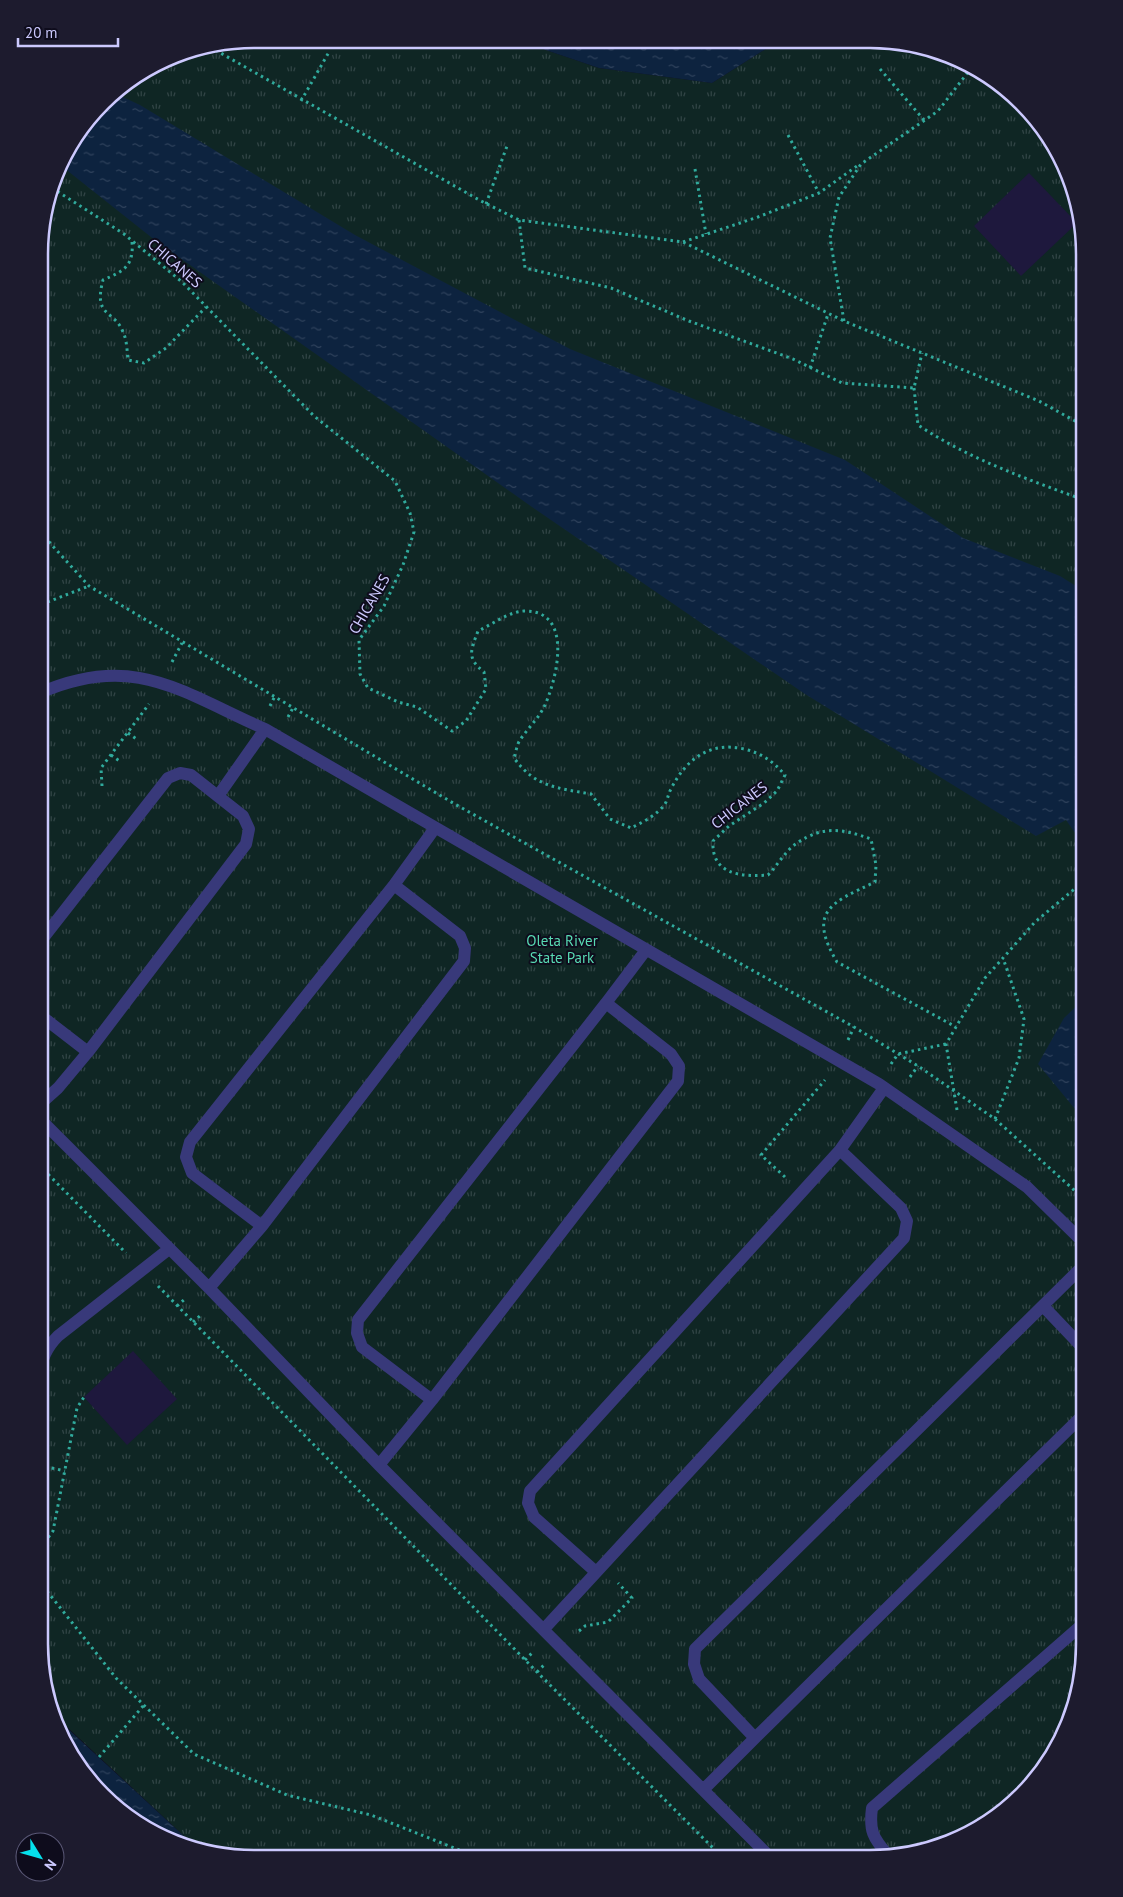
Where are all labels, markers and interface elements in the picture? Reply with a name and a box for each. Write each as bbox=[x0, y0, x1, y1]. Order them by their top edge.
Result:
scale bar bbox=[18, 15, 118, 47]
text: 20 m bbox=[25, 23, 58, 42]
street label: CHICANES bbox=[144, 234, 206, 292]
street label: CHICANES bbox=[344, 571, 394, 637]
street label: CHICANES bbox=[707, 777, 771, 833]
park label: Oleta River State Park bbox=[526, 931, 598, 967]
north arrow bbox=[15, 1832, 65, 1882]
text: N bbox=[40, 1856, 60, 1874]

